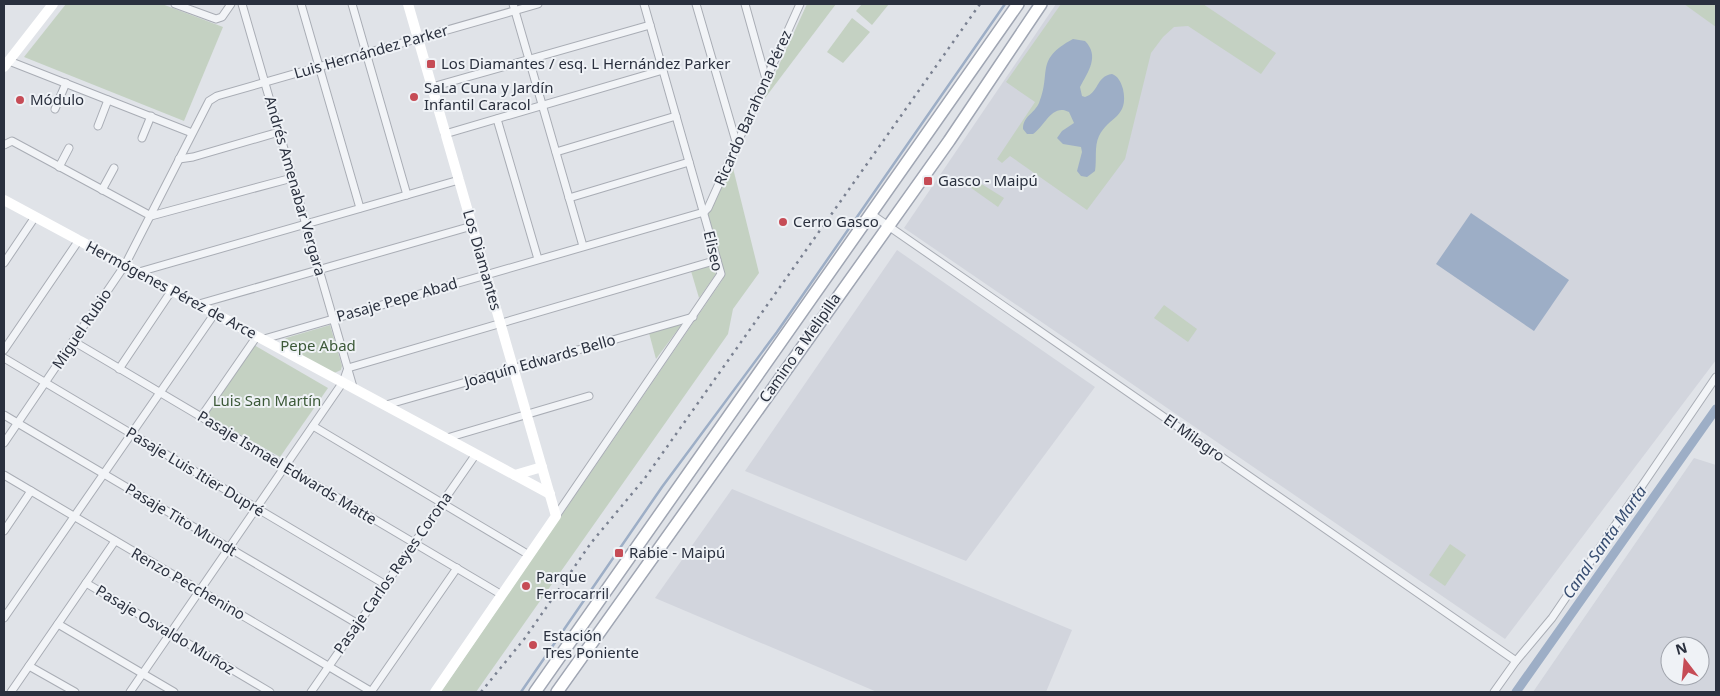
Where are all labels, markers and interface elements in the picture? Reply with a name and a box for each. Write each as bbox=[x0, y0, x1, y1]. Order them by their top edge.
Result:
street label: Luis Hernández Parker bbox=[291, 19, 450, 83]
street label: Ricardo Barahona Pérez bbox=[709, 27, 795, 188]
place label: Los Diamantes / esq. L Hernández Parker bbox=[441, 53, 731, 73]
marker: Los Diamantes / esq. L Hernández Parker bbox=[425, 58, 437, 70]
place label: SaLa Cuna y Jardín Infantil Caracol bbox=[424, 77, 553, 114]
place label: Módulo bbox=[30, 89, 84, 109]
marker: SaLa Cuna y Jardín Infantil Caracol bbox=[408, 91, 420, 103]
street label: Andrés Amenabar Vergara bbox=[261, 93, 331, 278]
marker: Módulo bbox=[14, 94, 26, 106]
place label: Gasco - Maipú bbox=[938, 170, 1038, 190]
marker: Gasco - Maipú bbox=[922, 175, 934, 187]
street label: Los Diamantes bbox=[459, 207, 507, 312]
place label: Cerro Gasco bbox=[793, 211, 879, 231]
marker: Cerro Gasco bbox=[777, 216, 789, 228]
street label: Eliseo bbox=[700, 229, 728, 273]
street label: Hermógenes Pérez de Arce bbox=[83, 236, 260, 343]
street label: Pasaje Pepe Abad bbox=[334, 272, 460, 326]
street label: Miguel Rubio bbox=[47, 284, 115, 373]
street label: Camino a Melipilla bbox=[754, 289, 844, 406]
street label: Joaquín Edwards Bello bbox=[460, 329, 618, 392]
park label: Pepe Abad bbox=[280, 335, 356, 355]
park label: Luis San Martín bbox=[213, 390, 321, 410]
street label: Pasaje Ismael Edwards Matte bbox=[194, 406, 381, 529]
street label: El Milagro bbox=[1160, 409, 1229, 465]
street label: Pasaje Luis Itier Dupré bbox=[123, 422, 268, 520]
street label: Pasaje Tito Mundt bbox=[122, 478, 241, 561]
water label: Canal Santa Marta bbox=[1557, 481, 1651, 603]
street label: Pasaje Carlos Reyes Corona bbox=[329, 488, 456, 657]
street label: Renzo Pecchenino bbox=[128, 542, 249, 624]
place label: Rabie - Maipú bbox=[629, 542, 725, 562]
marker: Rabie - Maipú bbox=[613, 547, 625, 559]
place label: Parque Ferrocarril bbox=[536, 566, 609, 603]
street label: Pasaje Osvaldo Muñoz bbox=[92, 580, 239, 679]
marker: Parque Ferrocarril bbox=[520, 580, 532, 592]
place label: Estación Tres Poniente bbox=[543, 625, 639, 662]
north arrow bbox=[1660, 636, 1710, 686]
text: N bbox=[1673, 637, 1689, 659]
marker: Estación Tres Poniente bbox=[527, 639, 539, 651]

